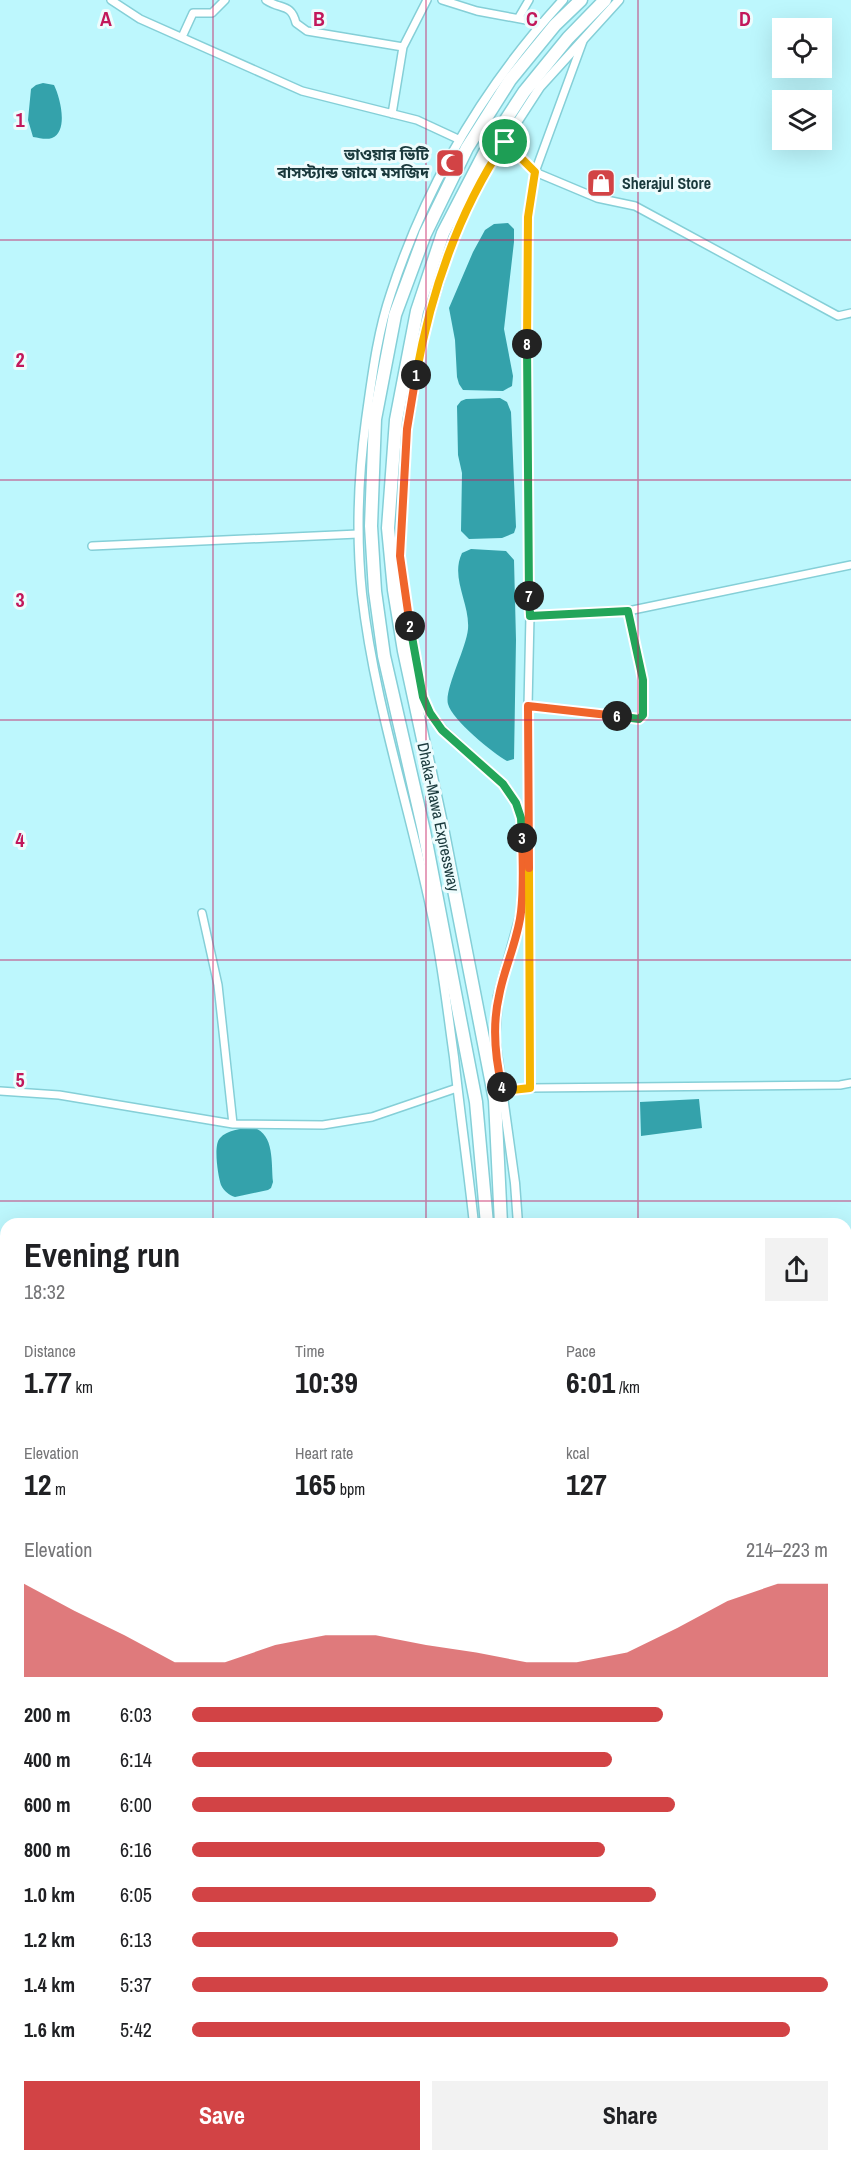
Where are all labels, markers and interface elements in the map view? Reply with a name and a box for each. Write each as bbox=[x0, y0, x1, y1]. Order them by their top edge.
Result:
text: A bbox=[100, 5, 112, 32]
text: B bbox=[313, 5, 325, 32]
text: C bbox=[526, 5, 538, 32]
text: D bbox=[739, 5, 751, 32]
map controls bbox=[772, 18, 832, 150]
button: locate bbox=[772, 18, 832, 78]
button: layers bbox=[772, 90, 832, 150]
text: 1 bbox=[15, 106, 25, 133]
pin bbox=[479, 116, 530, 167]
icon: arrive bbox=[488, 125, 521, 158]
place label: ভাওয়ার ভিটি বাসস্ট্যান্ড জামে মসজিদ bbox=[276, 143, 430, 183]
mosque icon: ভাওয়ার ভিটি বাসস্ট্যান্ড জামে মসজিদ bbox=[434, 147, 466, 179]
shop icon: Sherajul Store bbox=[585, 167, 617, 199]
place label: Sherajul Store bbox=[622, 172, 711, 194]
pin: 8 bbox=[512, 329, 542, 359]
text: 8 bbox=[523, 333, 531, 355]
text: 2 bbox=[15, 346, 25, 373]
pin: 1 bbox=[401, 360, 431, 390]
text: 1 bbox=[412, 364, 420, 386]
pin: 7 bbox=[514, 581, 544, 611]
text: 7 bbox=[525, 585, 533, 607]
text: 3 bbox=[15, 586, 25, 613]
pin: 2 bbox=[395, 611, 425, 641]
text: 2 bbox=[406, 615, 414, 637]
pin: 6 bbox=[602, 701, 632, 731]
text: 6 bbox=[613, 705, 621, 727]
street label: Dhaka-Mawa Expressway bbox=[412, 741, 466, 894]
pin: 3 bbox=[507, 823, 537, 853]
text: 4 bbox=[15, 826, 25, 853]
text: 3 bbox=[518, 827, 526, 849]
text: 5 bbox=[15, 1066, 25, 1093]
pin: 4 bbox=[487, 1072, 517, 1102]
text: 4 bbox=[498, 1076, 506, 1098]
text: Evening run bbox=[24, 1233, 180, 1277]
button: share bbox=[765, 1238, 828, 1301]
text: 18:32 bbox=[24, 1278, 65, 1305]
text: Distance bbox=[24, 1340, 76, 1362]
text: Time bbox=[295, 1340, 325, 1362]
text: Pace bbox=[566, 1340, 596, 1362]
text: 1.77 bbox=[24, 1362, 72, 1402]
text: 10:39 bbox=[295, 1362, 358, 1402]
text: 6:01 bbox=[566, 1362, 615, 1402]
text: km bbox=[72, 1376, 93, 1398]
text: /km bbox=[615, 1376, 640, 1398]
text: Elevation bbox=[24, 1442, 79, 1464]
text: Heart rate bbox=[295, 1442, 353, 1464]
text: kcal bbox=[566, 1442, 589, 1464]
text: 12 bbox=[24, 1464, 51, 1504]
text: 165 bbox=[295, 1464, 336, 1504]
text: 127 bbox=[566, 1464, 607, 1504]
text: m bbox=[51, 1478, 66, 1500]
text: bpm bbox=[336, 1478, 365, 1500]
text: Elevation bbox=[24, 1536, 92, 1563]
text: 214–223 m bbox=[746, 1536, 828, 1563]
text: 200 m bbox=[24, 1701, 71, 1728]
text: 6:03 bbox=[120, 1701, 152, 1728]
text: 400 m bbox=[24, 1746, 71, 1773]
text: 6:14 bbox=[120, 1746, 152, 1773]
text: 600 m bbox=[24, 1791, 71, 1818]
text: 6:00 bbox=[120, 1791, 152, 1818]
text: 800 m bbox=[24, 1836, 71, 1863]
text: 6:16 bbox=[120, 1836, 152, 1863]
text: 1.0 km bbox=[24, 1881, 75, 1908]
text: 6:05 bbox=[120, 1881, 152, 1908]
text: 1.2 km bbox=[24, 1926, 75, 1953]
text: 6:13 bbox=[120, 1926, 152, 1953]
text: 1.4 km bbox=[24, 1971, 75, 1998]
text: 5:37 bbox=[120, 1971, 152, 1998]
text: 1.6 km bbox=[24, 2016, 75, 2043]
text: 5:42 bbox=[120, 2016, 152, 2043]
button: Save bbox=[24, 2081, 420, 2150]
button: Share bbox=[432, 2081, 828, 2150]

